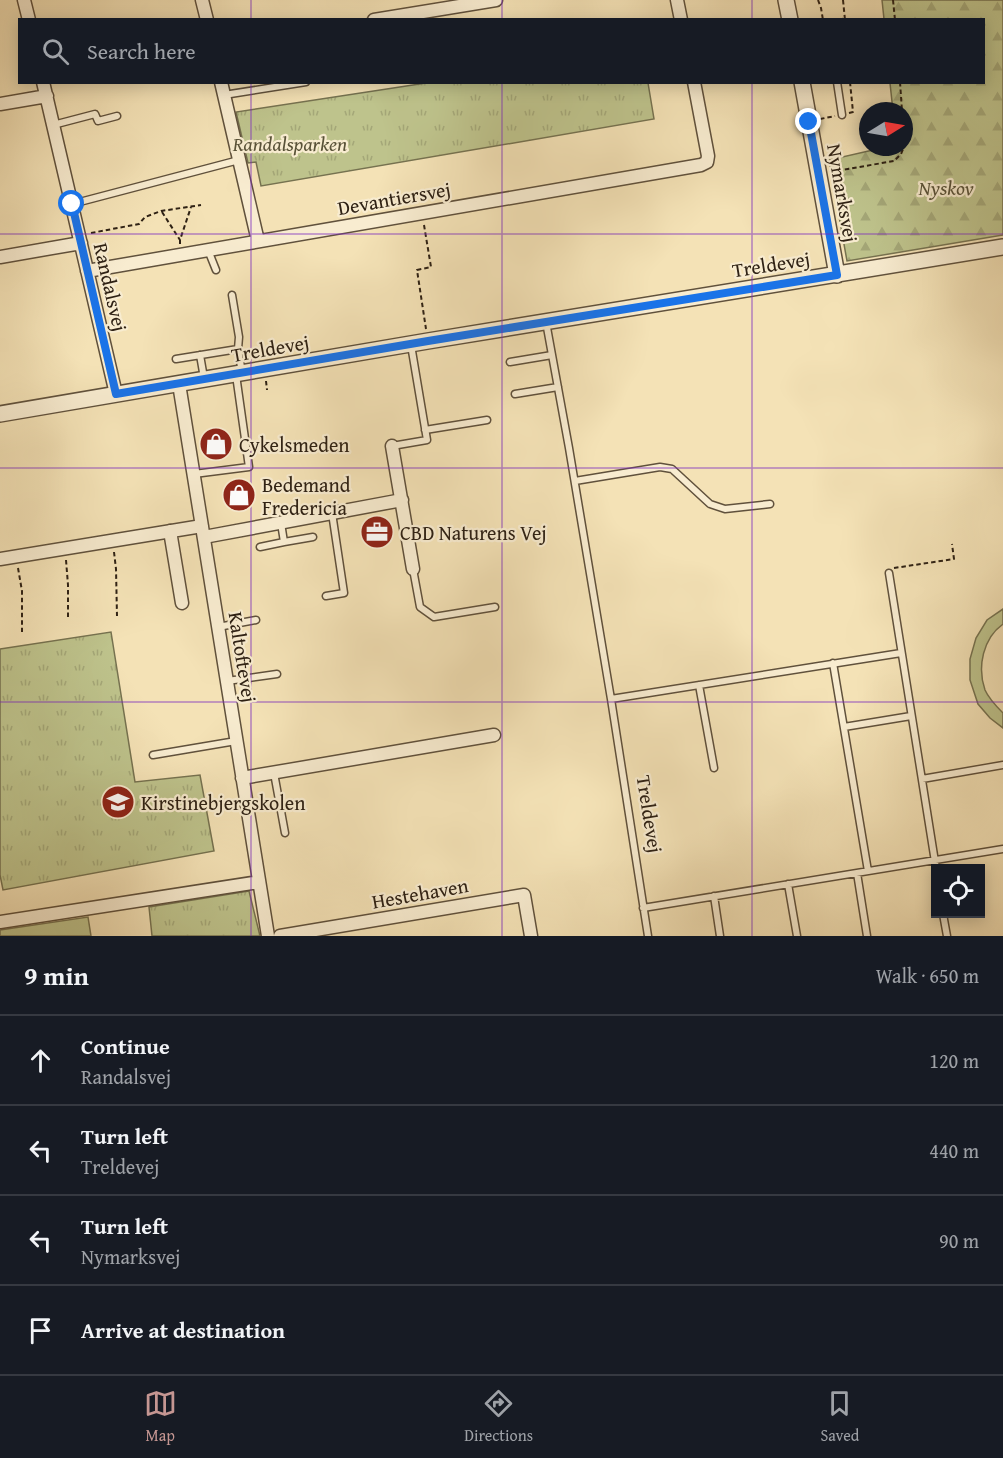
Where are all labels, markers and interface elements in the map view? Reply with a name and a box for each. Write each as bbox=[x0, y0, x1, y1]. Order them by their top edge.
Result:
search box bbox=[18, 18, 985, 84]
icon: search bbox=[39, 35, 72, 68]
text: Search here bbox=[87, 35, 196, 67]
north arrow bbox=[859, 102, 913, 156]
route end bbox=[795, 108, 821, 134]
park label: Randalsparken bbox=[232, 129, 347, 158]
street label: Nymarksvej bbox=[820, 142, 866, 244]
park label: Nyskov bbox=[917, 173, 974, 202]
street label: Devantiersvej bbox=[335, 174, 453, 222]
route start bbox=[58, 190, 84, 216]
street label: Randalsvej bbox=[87, 240, 135, 334]
street label: Treldevej bbox=[730, 244, 812, 284]
street label: Treldevej bbox=[229, 327, 311, 369]
shop icon: Cykelsmeden bbox=[198, 426, 234, 462]
place label: Cykelsmeden bbox=[239, 430, 350, 459]
place label: Bedemand Fredericia bbox=[262, 470, 351, 522]
shop icon: Bedemand Fredericia bbox=[221, 477, 257, 513]
office icon: CBD Naturens Vej bbox=[359, 514, 395, 550]
place label: CBD Naturens Vej bbox=[400, 518, 547, 547]
street label: Kaltoftevej bbox=[222, 610, 264, 704]
street label: Treldevej bbox=[630, 773, 670, 855]
school or university icon: Kirstinebjergskolen bbox=[100, 784, 136, 820]
place label: Kirstinebjergskolen bbox=[141, 788, 305, 817]
map controls bbox=[931, 864, 985, 918]
button: locate bbox=[931, 864, 985, 918]
street label: Hestehaven bbox=[369, 870, 471, 916]
text: 9 min bbox=[24, 956, 89, 995]
text: Walk · 650 m bbox=[876, 961, 979, 990]
text: Continue bbox=[81, 1030, 170, 1062]
icon: ahead bbox=[24, 1044, 57, 1077]
text: 120 m bbox=[929, 1046, 979, 1075]
text: Randalsvej bbox=[81, 1062, 171, 1091]
text: Turn left bbox=[81, 1120, 168, 1152]
icon: left bbox=[24, 1134, 57, 1167]
text: 440 m bbox=[929, 1136, 979, 1165]
text: Treldevej bbox=[81, 1152, 159, 1181]
text: Turn left bbox=[81, 1210, 168, 1242]
icon: left bbox=[24, 1224, 57, 1257]
text: 90 m bbox=[939, 1226, 979, 1255]
text: Nymarksvej bbox=[81, 1242, 180, 1271]
icon: arrive bbox=[24, 1314, 57, 1347]
text: Arrive at destination bbox=[81, 1314, 285, 1346]
tab: Map bbox=[144, 1387, 177, 1447]
tab: Directions bbox=[464, 1387, 533, 1447]
tab: Saved bbox=[820, 1387, 859, 1447]

